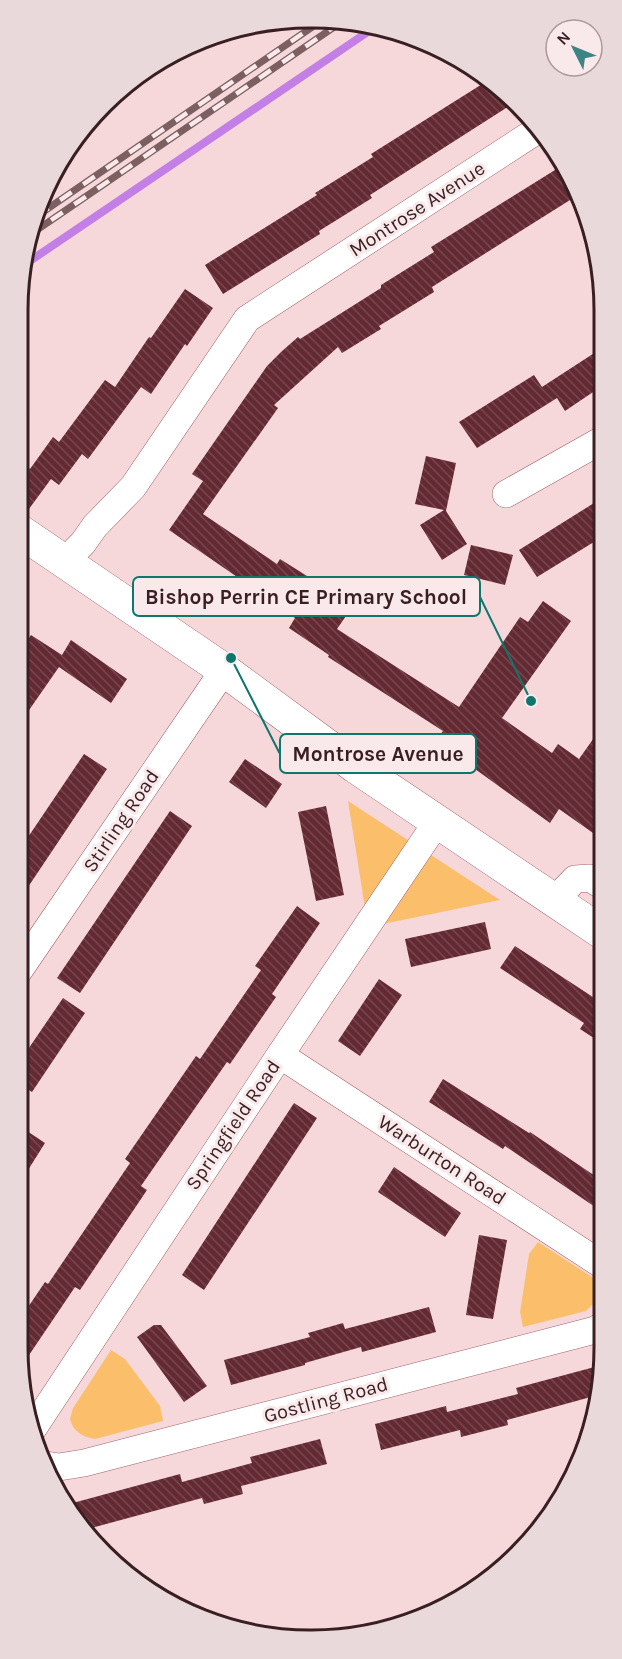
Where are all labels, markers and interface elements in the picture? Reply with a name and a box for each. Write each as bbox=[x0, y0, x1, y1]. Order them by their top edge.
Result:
north arrow bbox=[544, 18, 604, 78]
text: N bbox=[553, 27, 574, 49]
street label: Montrose Avenue bbox=[345, 157, 489, 261]
callout: Bishop Perrin CE Primary School bbox=[133, 577, 480, 616]
text: Bishop Perrin CE Primary School bbox=[145, 585, 467, 609]
callout: Montrose Avenue bbox=[280, 734, 476, 773]
text: Montrose Avenue bbox=[292, 742, 464, 766]
street label: Stirling Road bbox=[78, 765, 164, 877]
street label: Springfield Road bbox=[181, 1056, 285, 1194]
street label: Warburton Road bbox=[374, 1110, 510, 1210]
street label: Gostling Road bbox=[261, 1372, 391, 1428]

